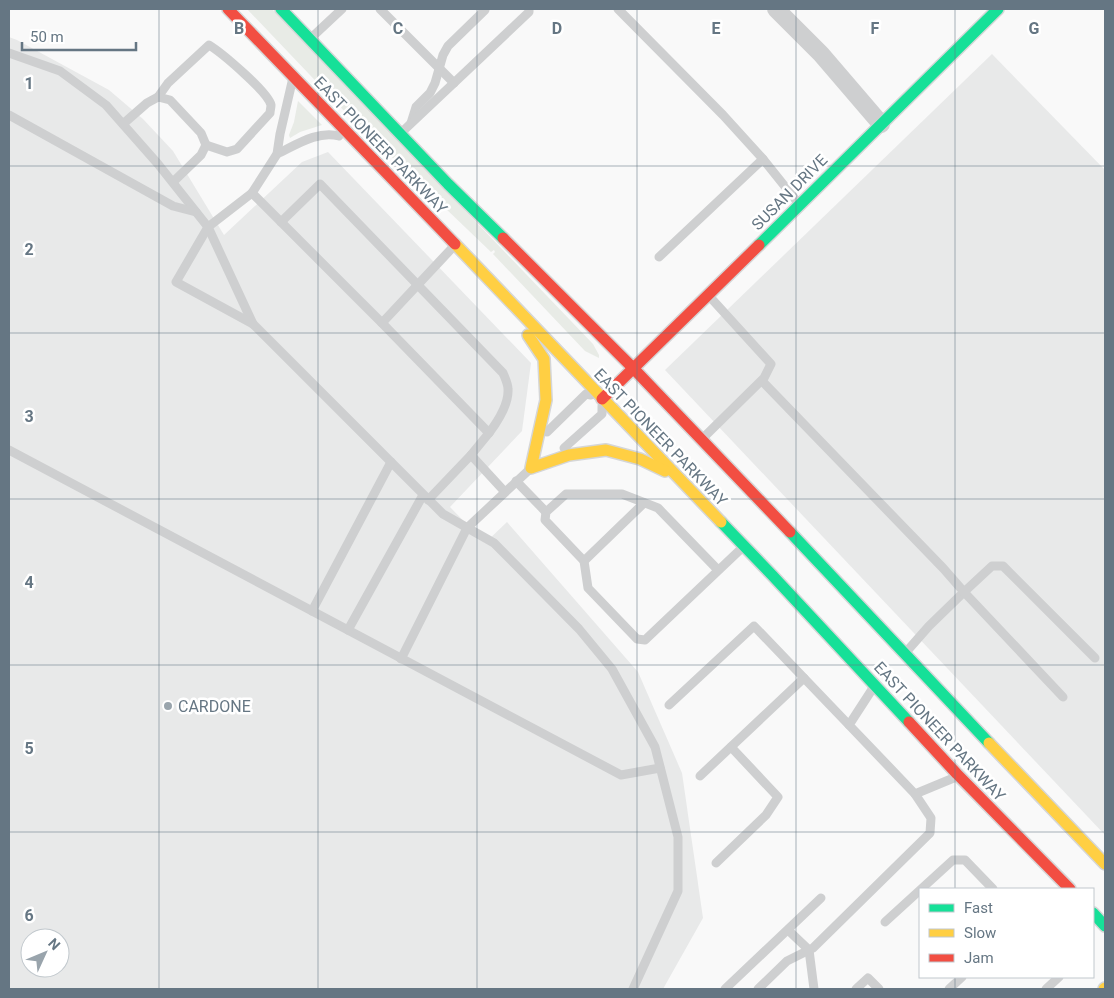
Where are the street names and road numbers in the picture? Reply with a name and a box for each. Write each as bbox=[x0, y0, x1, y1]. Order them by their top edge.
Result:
street label: EAST PIONEER PARKWAY bbox=[310, 73, 452, 218]
street label: SUSAN DRIVE bbox=[748, 151, 831, 234]
street label: EAST PIONEER PARKWAY bbox=[590, 365, 732, 510]
street label: EAST PIONEER PARKWAY bbox=[870, 658, 1009, 805]

